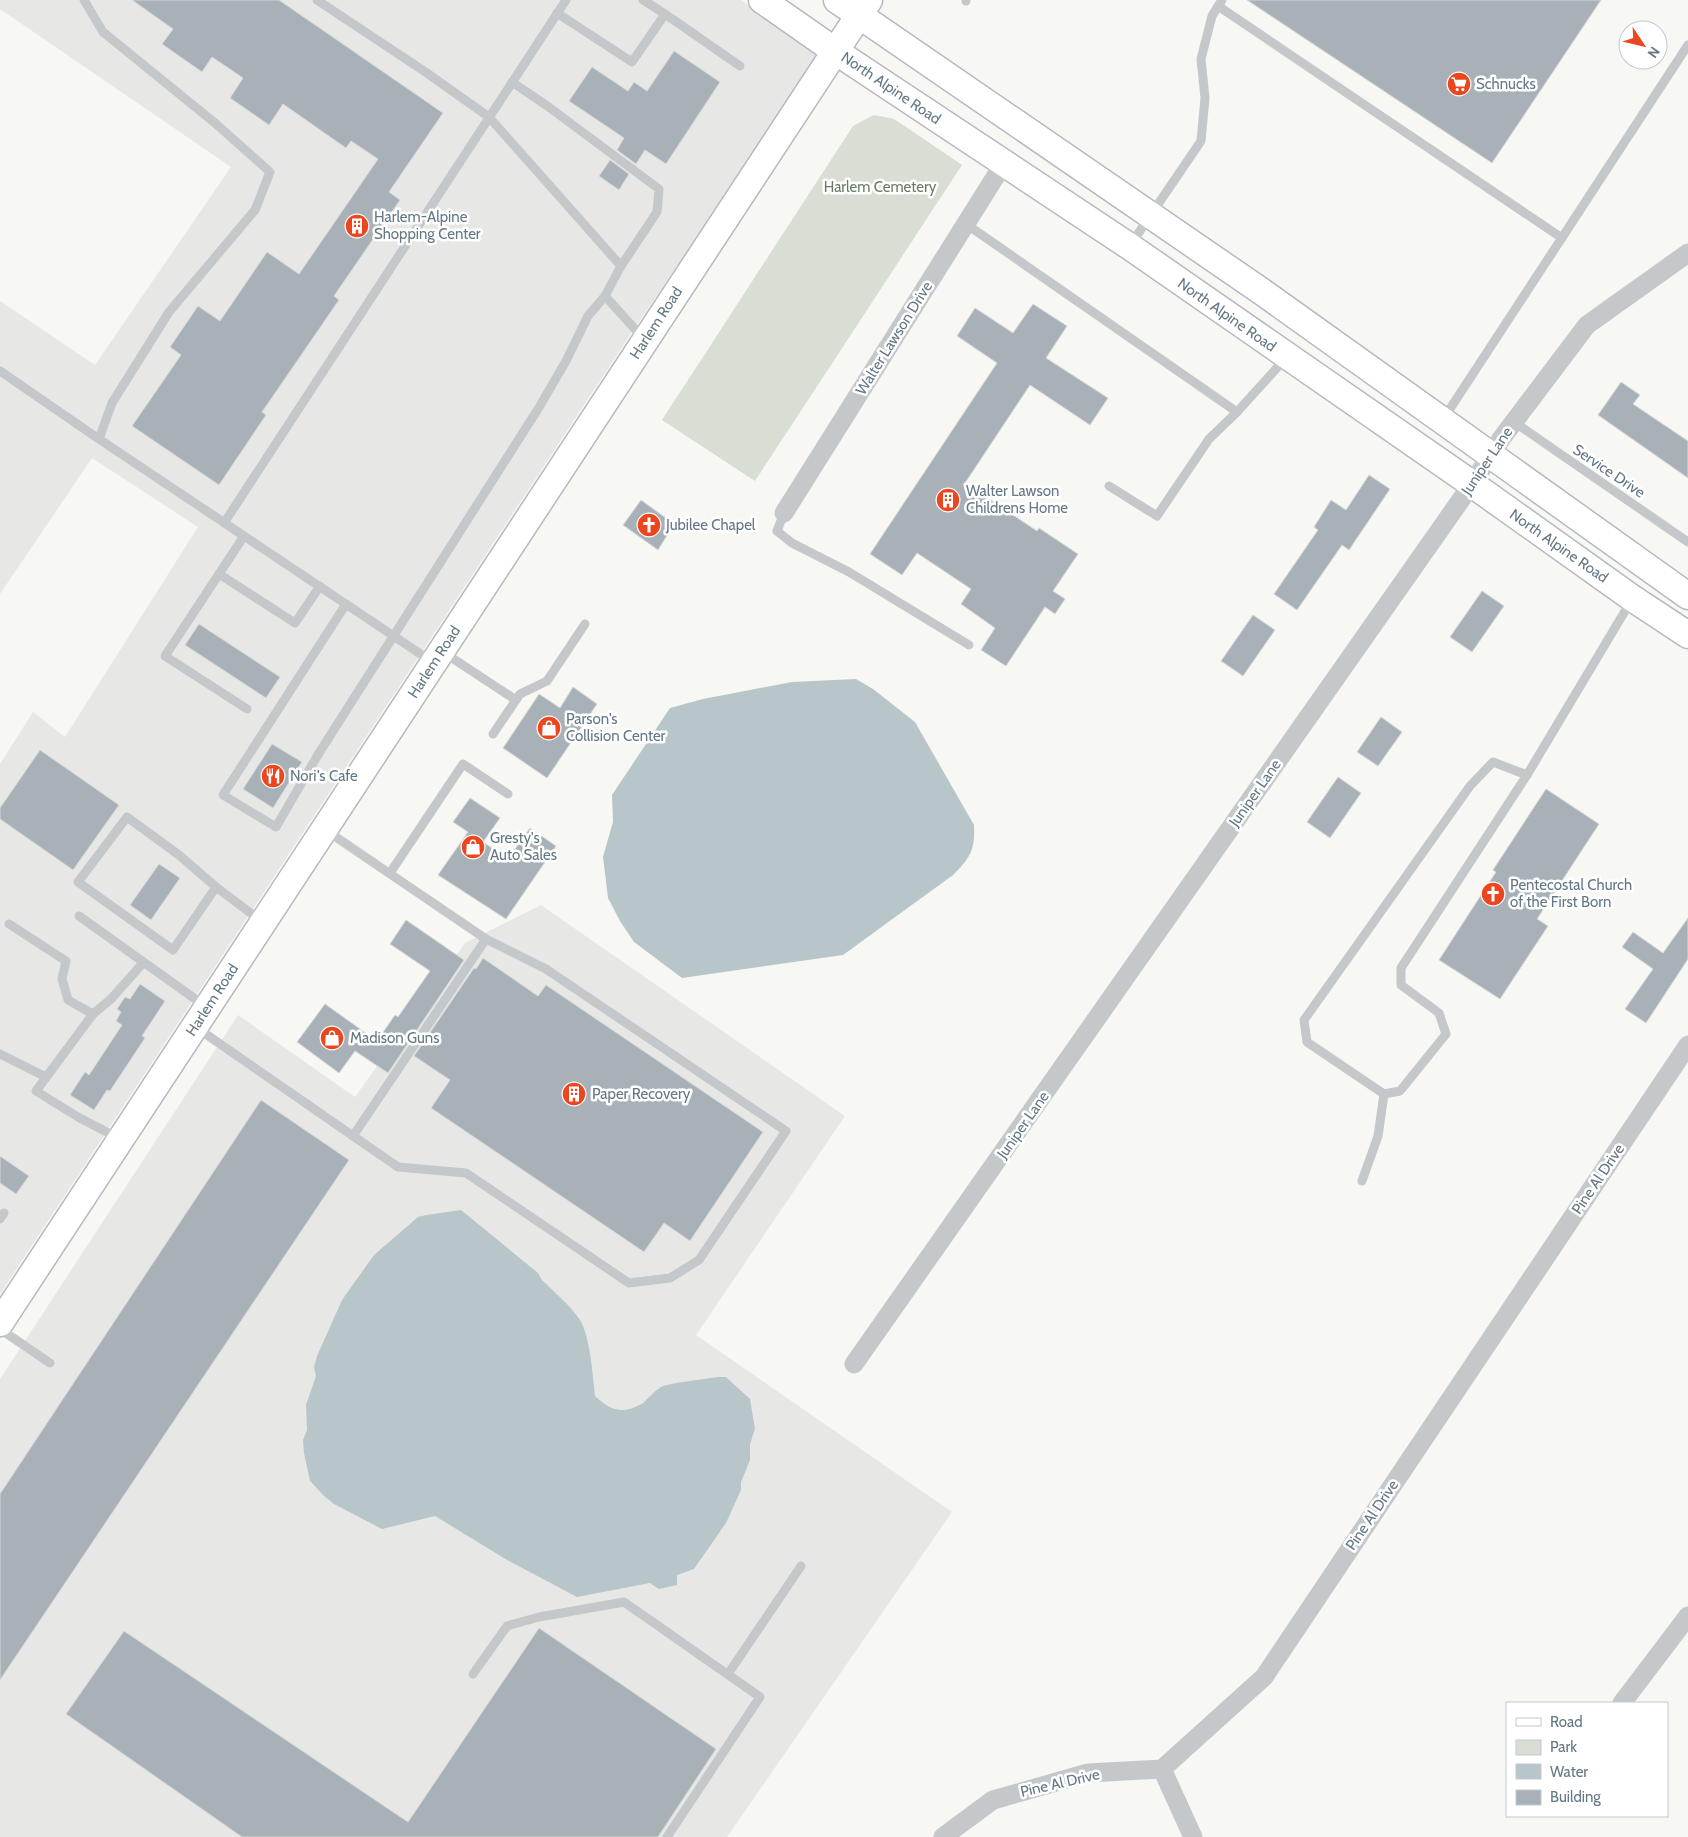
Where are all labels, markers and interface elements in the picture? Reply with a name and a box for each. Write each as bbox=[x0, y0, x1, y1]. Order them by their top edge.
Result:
north arrow bbox=[1618, 20, 1668, 70]
text: N bbox=[1643, 43, 1664, 62]
street label: North Alpine Road bbox=[838, 48, 944, 128]
supermarket icon: Schnucks bbox=[1446, 71, 1472, 97]
place label: Schnucks bbox=[1476, 75, 1536, 93]
park label: Harlem Cemetery bbox=[824, 178, 937, 196]
place label: Harlem-Alpine Shopping Center bbox=[374, 208, 481, 243]
building icon: Harlem-Alpine Shopping Center bbox=[344, 213, 370, 239]
street label: North Alpine Road bbox=[1174, 274, 1280, 356]
street label: Walter Lawson Drive bbox=[852, 278, 936, 398]
street label: Harlem Road bbox=[626, 283, 686, 363]
street label: Juniper Lane bbox=[1457, 423, 1516, 499]
street label: Service Drive bbox=[1569, 440, 1649, 502]
place label: Walter Lawson Childrens Home bbox=[966, 482, 1068, 517]
building icon: Walter Lawson Childrens Home bbox=[935, 487, 961, 513]
street label: North Alpine Road bbox=[1506, 505, 1612, 587]
church icon: Jubilee Chapel bbox=[636, 512, 662, 538]
place label: Jubilee Chapel bbox=[665, 516, 756, 534]
street label: Harlem Road bbox=[404, 622, 464, 702]
place label: Parson's Collision Center bbox=[566, 710, 666, 745]
shop icon: Parson's Collision Center bbox=[536, 715, 562, 741]
street label: Juniper Lane bbox=[1225, 756, 1285, 831]
restaurant icon: Nori's Cafe bbox=[260, 763, 286, 789]
place label: Nori's Cafe bbox=[290, 767, 358, 785]
place label: Gresty's Auto Sales bbox=[490, 829, 557, 864]
shop icon: Gresty's Auto Sales bbox=[460, 834, 486, 860]
place label: Pentecostal Church of the First Born bbox=[1510, 876, 1632, 911]
church icon: Pentecostal Church of the First Born bbox=[1480, 881, 1506, 907]
street label: Harlem Road bbox=[182, 960, 242, 1040]
shop icon: Madison Guns bbox=[319, 1025, 345, 1051]
place label: Madison Guns bbox=[350, 1029, 439, 1047]
building icon: Paper Recovery bbox=[561, 1081, 587, 1107]
place label: Paper Recovery bbox=[592, 1085, 691, 1103]
street label: Juniper Lane bbox=[993, 1088, 1053, 1163]
street label: Pine Al Drive bbox=[1568, 1140, 1628, 1218]
street label: Pine Al Drive bbox=[1342, 1476, 1402, 1554]
legend bbox=[1506, 1702, 1668, 1817]
text: Road bbox=[1550, 1713, 1583, 1731]
text: Park bbox=[1550, 1738, 1577, 1756]
text: Water bbox=[1550, 1763, 1588, 1781]
street label: Pine Al Drive bbox=[1019, 1765, 1102, 1801]
text: Building bbox=[1550, 1788, 1601, 1806]

